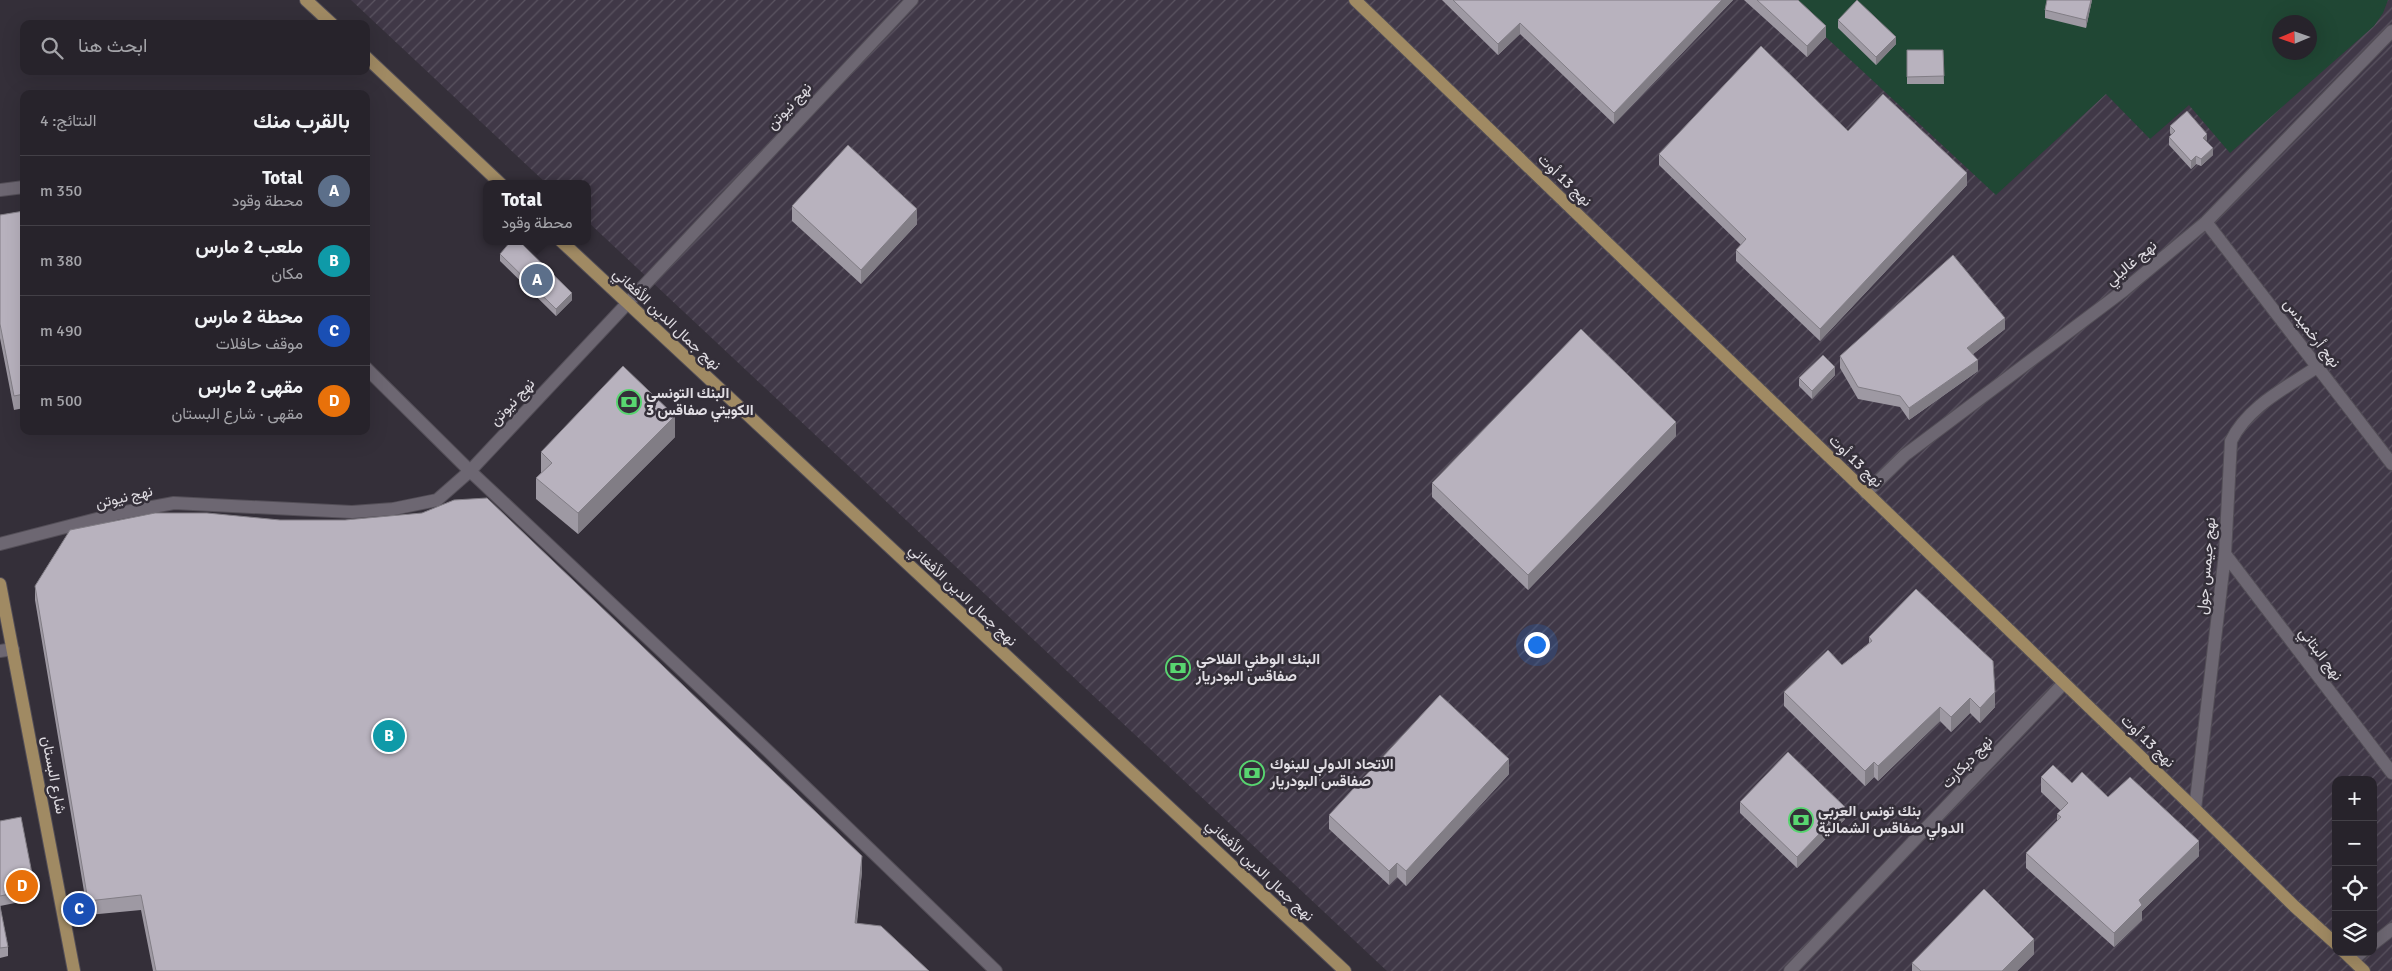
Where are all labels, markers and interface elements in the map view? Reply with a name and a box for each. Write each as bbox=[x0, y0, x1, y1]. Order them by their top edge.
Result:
north arrow bbox=[2272, 15, 2317, 60]
search box bbox=[20, 20, 370, 75]
icon: search bbox=[38, 34, 66, 62]
text: ابحث هنا bbox=[78, 34, 147, 58]
street label: نهج نيوتن bbox=[763, 79, 817, 135]
text: بالقرب منك bbox=[253, 108, 350, 134]
text: النتائج: 4 bbox=[40, 111, 96, 131]
street label: نهج 13 أوت bbox=[1533, 150, 1596, 212]
text: Total bbox=[262, 166, 303, 190]
popup bbox=[483, 180, 591, 245]
text: 350 m bbox=[40, 181, 82, 201]
text: A bbox=[329, 181, 339, 201]
text: Total bbox=[501, 188, 542, 212]
text: محطة وقود bbox=[232, 191, 303, 211]
text: محطة وقود bbox=[501, 213, 573, 233]
text: ملعب 2 مارس bbox=[196, 235, 303, 259]
street label: نهج غاليلي bbox=[2102, 236, 2163, 293]
text: 380 m bbox=[40, 251, 82, 271]
text: B bbox=[329, 251, 339, 271]
pin: A bbox=[521, 261, 553, 299]
text: مكان bbox=[271, 264, 303, 284]
street label: نهج جمال الدين الأفغاني bbox=[606, 264, 725, 377]
street label: نهج أرخميدس bbox=[2278, 295, 2345, 372]
text: محطة 2 مارس bbox=[194, 305, 303, 329]
text: 490 m bbox=[40, 321, 82, 341]
text: C bbox=[329, 321, 339, 341]
text: موقف حافلات bbox=[216, 334, 303, 354]
text: مقهى 2 مارس bbox=[198, 375, 303, 399]
street label: نهج نيوتن bbox=[486, 375, 540, 431]
place label: البنك التونسي الكويتي صفاقس 3 bbox=[646, 384, 754, 423]
bank icon: البنك التونسي الكويتي صفاقس 3 bbox=[616, 389, 642, 415]
text: 500 m bbox=[40, 391, 82, 411]
text: D bbox=[329, 391, 339, 411]
text: مقهى · شارع البستان bbox=[171, 404, 303, 424]
street label: نهج 13 أوت bbox=[1824, 431, 1887, 493]
street label: نهج نيوتن bbox=[94, 482, 155, 514]
street label: نهج جيمس جول bbox=[2193, 517, 2221, 616]
street label: نهج جمال الدين الأفغاني bbox=[902, 540, 1021, 653]
street label: نهج البتاني bbox=[2292, 624, 2347, 687]
your location bbox=[1524, 632, 1550, 658]
place label: البنك الوطني الفلاحي صفاقس البودريار bbox=[1195, 650, 1320, 685]
bank icon: البنك الوطني الفلاحي صفاقس البودريار bbox=[1165, 655, 1191, 681]
street label: نهج 13 أوت bbox=[2116, 711, 2179, 773]
pin: B bbox=[373, 717, 405, 755]
street label: نهج ديكارت bbox=[1938, 732, 1998, 793]
street label: شارع البستان bbox=[36, 735, 70, 816]
place label: الاتحاد الدولي للبنوك صفاقس البودريار bbox=[1269, 755, 1394, 790]
bank icon: الاتحاد الدولي للبنوك صفاقس البودريار bbox=[1239, 760, 1265, 786]
map controls bbox=[2332, 776, 2377, 956]
button: + bbox=[2332, 776, 2377, 821]
place label: بنك تونس العربي الدولي صفاقس الشمالية bbox=[1818, 802, 1964, 841]
bank icon: بنك تونس العربي الدولي صفاقس الشمالية bbox=[1788, 807, 1814, 833]
street label: نهج جمال الدين الأفغاني bbox=[1199, 815, 1318, 928]
button: − bbox=[2332, 821, 2377, 866]
button: locate bbox=[2332, 866, 2377, 911]
pin: D bbox=[6, 867, 38, 905]
pin: C bbox=[63, 890, 95, 928]
button: layers bbox=[2332, 911, 2377, 956]

